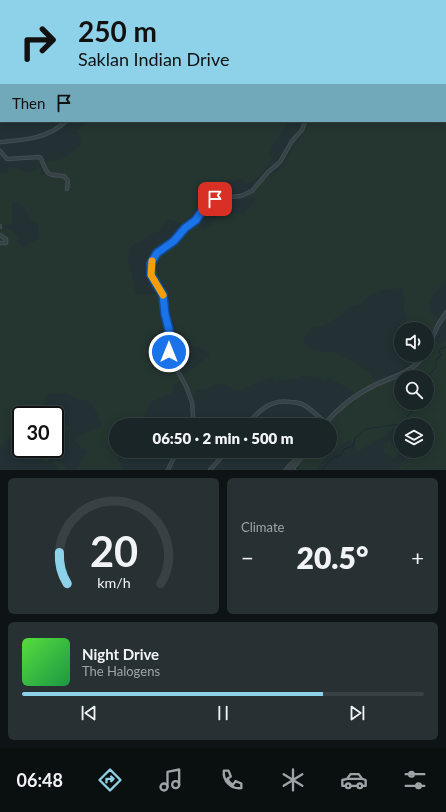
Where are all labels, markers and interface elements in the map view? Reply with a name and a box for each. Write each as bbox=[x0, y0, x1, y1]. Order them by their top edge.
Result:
text: 250 m bbox=[78, 14, 157, 48]
icon: right bbox=[12, 16, 64, 68]
text: Saklan Indian Drive bbox=[78, 48, 229, 70]
icon: arrive bbox=[53, 92, 75, 114]
text: Then bbox=[12, 94, 45, 112]
pin bbox=[198, 182, 232, 216]
icon: arrive bbox=[204, 188, 226, 210]
map controls bbox=[394, 322, 434, 458]
button: sound bbox=[394, 322, 434, 362]
position arrow bbox=[148, 331, 190, 373]
button: search bbox=[394, 370, 434, 410]
speed limit sign: 30 bbox=[12, 406, 64, 458]
button: layers bbox=[394, 418, 434, 458]
text: 06:50 · 2 min · 500 m bbox=[152, 429, 294, 447]
text: Climate bbox=[241, 519, 284, 535]
text: 20 bbox=[89, 526, 138, 576]
text: 20.5° bbox=[297, 539, 368, 575]
text: − bbox=[241, 544, 254, 571]
text: + bbox=[411, 544, 424, 571]
text: km/h bbox=[97, 574, 130, 591]
text: Night Drive bbox=[82, 645, 159, 663]
text: The Halogens bbox=[82, 663, 160, 679]
icon: previous bbox=[78, 702, 100, 724]
icon: pause bbox=[212, 702, 234, 724]
icon: next bbox=[346, 702, 368, 724]
icon: directions bbox=[96, 766, 124, 794]
icon: music bbox=[157, 766, 185, 794]
icon: phone bbox=[218, 766, 246, 794]
icon: climate bbox=[279, 766, 307, 794]
icon: car bbox=[340, 766, 368, 794]
icon: filters bbox=[401, 766, 429, 794]
text: 06:48 bbox=[17, 769, 63, 791]

